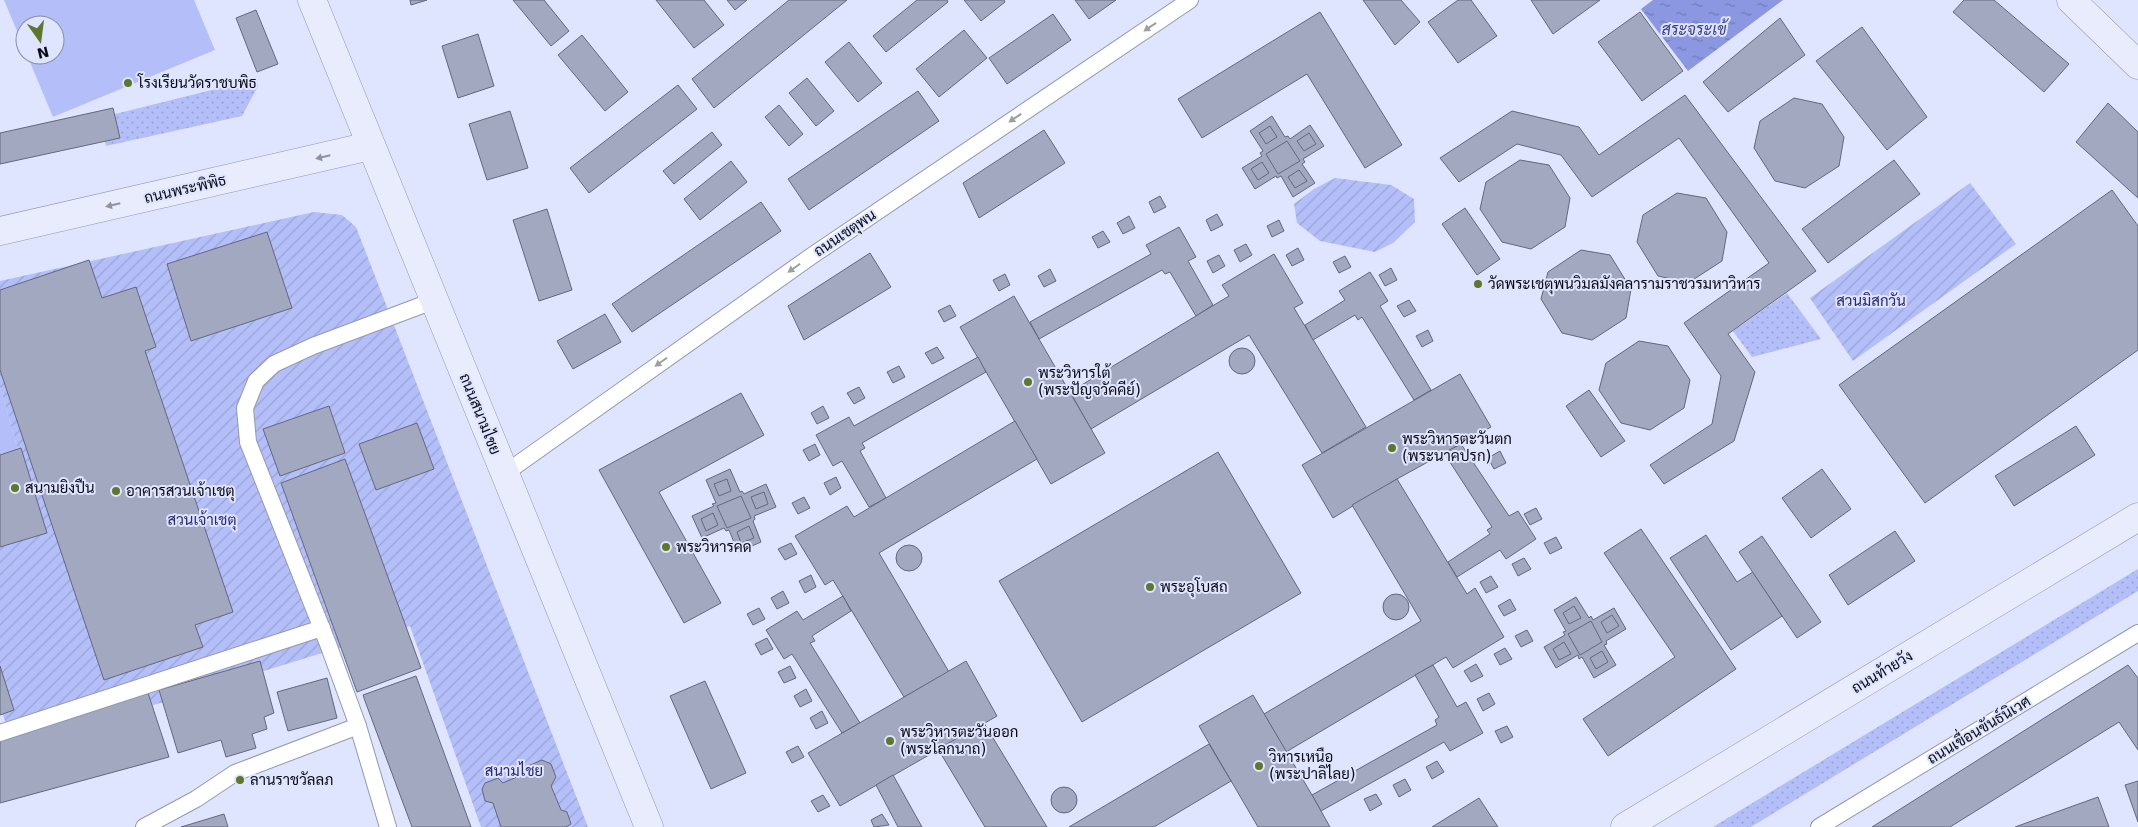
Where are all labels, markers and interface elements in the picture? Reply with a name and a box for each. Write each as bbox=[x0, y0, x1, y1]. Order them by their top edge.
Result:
north arrow bbox=[15, 15, 65, 65]
water label: สระจระเข้ bbox=[1661, 18, 1730, 39]
one-way arrow bbox=[1143, 22, 1157, 32]
text: N bbox=[36, 43, 51, 62]
place label: โรงเรียนวัดราชบพิธ bbox=[137, 73, 257, 92]
marker: โรงเรียนวัดราชบพิธ bbox=[122, 77, 134, 89]
one-way arrow bbox=[1008, 113, 1022, 123]
one-way arrow bbox=[315, 153, 330, 161]
street label: ถนนพระพิพิธ bbox=[142, 171, 228, 207]
one-way arrow bbox=[106, 201, 121, 209]
street label: ถนนเชตุพน bbox=[811, 206, 881, 262]
one-way arrow bbox=[787, 263, 801, 273]
place label: วัดพระเชตุพนวิมลมังคลารามราชวรมหาวิหาร bbox=[1488, 275, 1761, 295]
marker: วัดพระเชตุพนวิมลมังคลารามราชวรมหาวิหาร bbox=[1472, 278, 1484, 290]
park label: สวนมิสกวัน bbox=[1836, 292, 1906, 310]
one-way arrow bbox=[654, 357, 668, 367]
place label: พระวิหารใต้ (พระปัญจวัคคีย์) bbox=[1038, 363, 1141, 399]
street label: ถนนสนามไชย bbox=[456, 370, 505, 457]
marker: พระวิหารใต้ (พระปัญจวัคคีย์) bbox=[1022, 376, 1034, 388]
place label: พระวิหารตะวันตก (พระนาคปรก) bbox=[1402, 430, 1512, 465]
marker: พระวิหารตะวันตก (พระนาคปรก) bbox=[1386, 442, 1398, 454]
place label: สนามยิงปืน bbox=[25, 478, 95, 497]
place label: อาคารสวนเจ้าเชตุ bbox=[126, 481, 235, 502]
marker: สนามยิงปืน bbox=[9, 482, 21, 494]
marker: อาคารสวนเจ้าเชตุ bbox=[110, 485, 122, 497]
park label: สวนเจ้าเชตุ bbox=[167, 510, 237, 531]
place label: พระวิหารคด bbox=[676, 538, 752, 556]
marker: พระวิหารคด bbox=[660, 541, 672, 553]
place label: พระอุโบสถ bbox=[1160, 577, 1228, 598]
marker: พระอุโบสถ bbox=[1144, 581, 1156, 593]
street label: ถนนท้ายวัง bbox=[1848, 646, 1916, 697]
street label: ถนนเขื่อนขันธ์นิเวศ bbox=[1921, 687, 2034, 768]
place label: พระวิหารตะวันออก (พระโลกนาถ) bbox=[900, 723, 1018, 758]
marker: พระวิหารตะวันออก (พระโลกนาถ) bbox=[884, 735, 896, 747]
place label: วิหารเหนือ (พระปาลิไลย) bbox=[1269, 747, 1356, 783]
marker: วิหารเหนือ (พระปาลิไลย) bbox=[1253, 760, 1265, 772]
park label: สนามไชย bbox=[485, 761, 543, 780]
place label: ลานราชวัลลภ bbox=[250, 771, 333, 789]
marker: ลานราชวัลลภ bbox=[234, 774, 246, 786]

